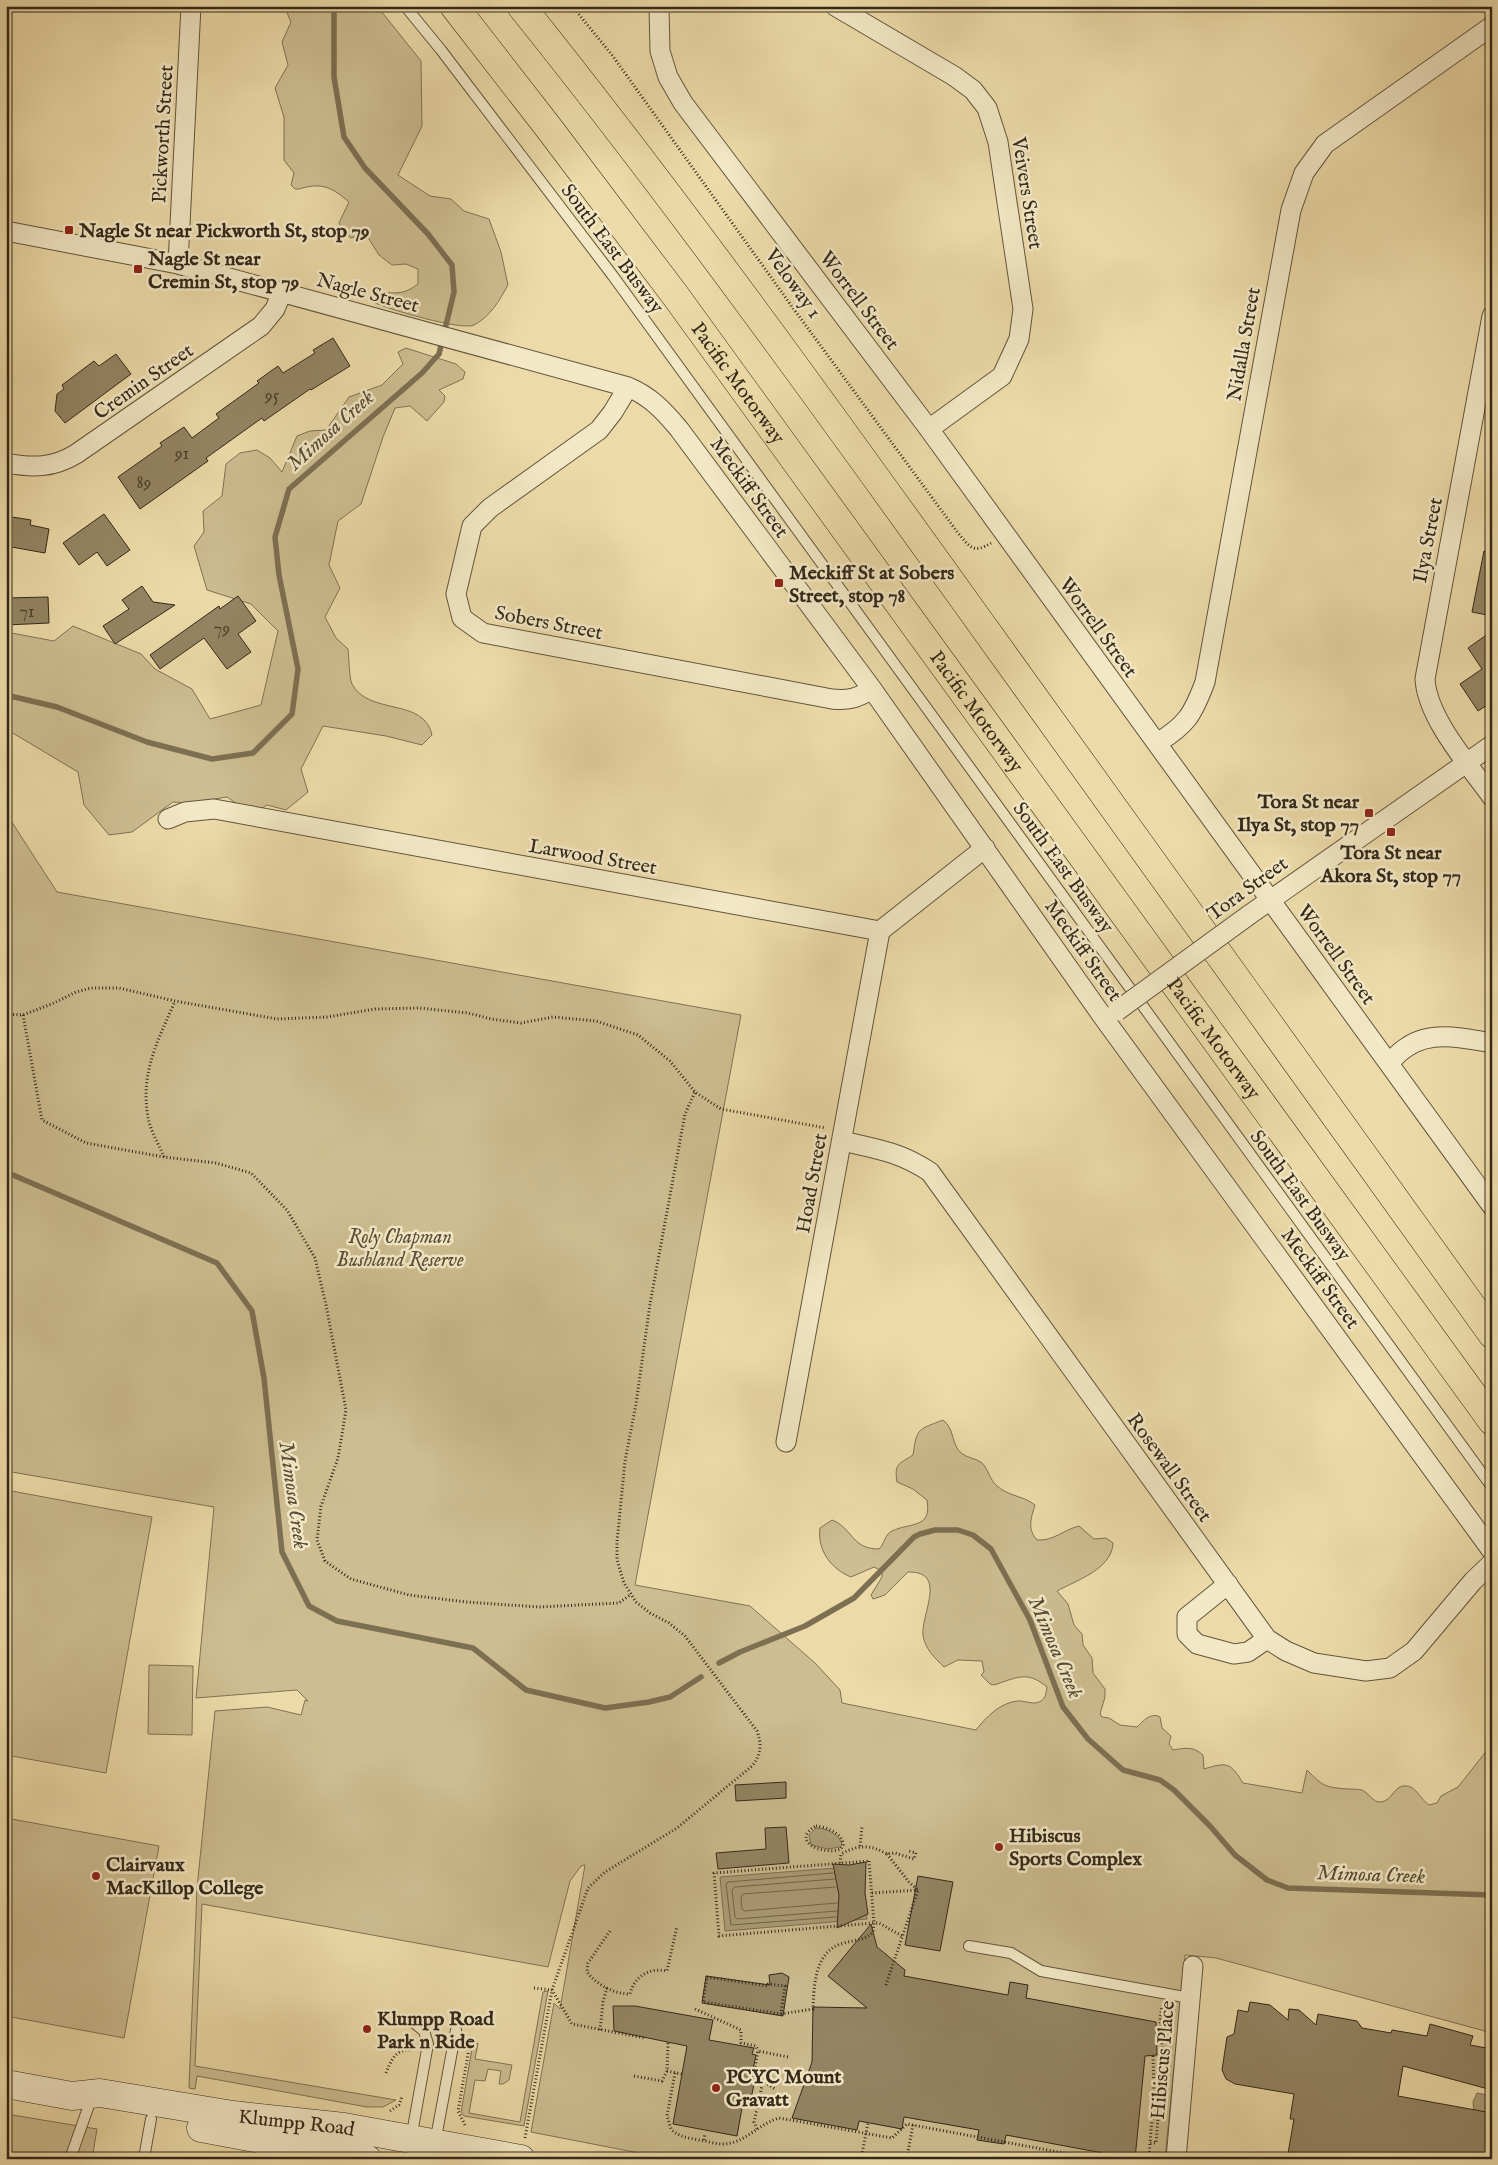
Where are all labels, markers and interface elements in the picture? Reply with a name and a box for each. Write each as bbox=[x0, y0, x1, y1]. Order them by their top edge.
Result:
street label: Pickworth Street bbox=[147, 64, 180, 204]
street label: Veivers Street bbox=[1005, 135, 1048, 251]
street label: South East Busway bbox=[555, 179, 669, 319]
place label: Nagle St near Pickworth St, stop 79 bbox=[78, 219, 370, 244]
marker: Nagle St near Pickworth St, stop 79 bbox=[63, 224, 75, 236]
street label: Veloway 1 bbox=[758, 243, 827, 324]
street label: Worrell Street bbox=[813, 246, 904, 355]
place label: Nagle St near Cremin St, stop 79 bbox=[147, 247, 300, 295]
marker: Nagle St near Cremin St, stop 79 bbox=[132, 263, 144, 275]
street label: Nagle Street bbox=[314, 268, 422, 319]
street label: Nidalla Street bbox=[1222, 285, 1267, 403]
street label: Pacific Motorway bbox=[685, 318, 790, 449]
street label: Cremin Street bbox=[89, 339, 199, 426]
water label: Mimosa Creek bbox=[282, 384, 381, 477]
house number: 95 bbox=[264, 385, 280, 408]
street label: Meckiff Street bbox=[704, 433, 794, 543]
house number: 91 bbox=[174, 443, 189, 466]
house number: 89 bbox=[137, 472, 151, 495]
street label: Ilya Street bbox=[1408, 495, 1449, 585]
place label: Meckiff St at Sobers Street, stop 78 bbox=[789, 561, 954, 609]
street label: Worrell Street bbox=[1053, 573, 1143, 683]
marker: Meckiff St at Sobers Street, stop 78 bbox=[773, 577, 785, 589]
house number: 71 bbox=[19, 601, 35, 624]
street label: Sobers Street bbox=[493, 601, 605, 646]
house number: 79 bbox=[214, 618, 230, 641]
street label: Pacific Motorway bbox=[923, 646, 1028, 778]
place label: Tora St near Ilya St, stop 77 bbox=[1237, 790, 1360, 838]
street label: South East Busway bbox=[1007, 797, 1119, 938]
marker: Tora St near Ilya St, stop 77 bbox=[1363, 807, 1375, 819]
marker: Tora St near Akora St, stop 77 bbox=[1385, 826, 1397, 838]
street label: Larwood Street bbox=[527, 834, 659, 881]
place label: Tora St near Akora St, stop 77 bbox=[1320, 841, 1461, 889]
street label: Tora Street bbox=[1203, 852, 1293, 927]
street label: Meckiff Street bbox=[1039, 895, 1127, 1007]
street label: Worrell Street bbox=[1291, 900, 1381, 1010]
street label: Pacific Motorway bbox=[1160, 973, 1266, 1105]
street label: South East Busway bbox=[1244, 1125, 1356, 1266]
street label: Hoad Street bbox=[791, 1131, 834, 1235]
street label: Meckiff Street bbox=[1275, 1224, 1365, 1334]
park label: Roly Chapman Bushland Reserve bbox=[336, 1225, 464, 1273]
street label: Rosewall Street bbox=[1121, 1408, 1217, 1527]
water label: Mimosa Creek bbox=[272, 1440, 314, 1551]
water label: Mimosa Creek bbox=[1021, 1592, 1088, 1703]
place label: Hibiscus Sports Complex bbox=[1009, 1824, 1142, 1872]
marker: Hibiscus Sports Complex bbox=[993, 1841, 1005, 1853]
place label: Clairvaux MacKillop College bbox=[106, 1853, 264, 1901]
water label: Mimosa Creek bbox=[1316, 1860, 1426, 1891]
marker: Clairvaux MacKillop College bbox=[90, 1870, 102, 1882]
street label: Hibiscus Place bbox=[1146, 2000, 1181, 2121]
place label: Klumpp Road Park n Ride bbox=[377, 2007, 495, 2055]
marker: Klumpp Road Park n Ride bbox=[361, 2023, 373, 2035]
place label: PCYC Mount Gravatt bbox=[726, 2065, 841, 2113]
marker: PCYC Mount Gravatt bbox=[710, 2082, 722, 2094]
street label: Klumpp Road bbox=[237, 2105, 357, 2143]

